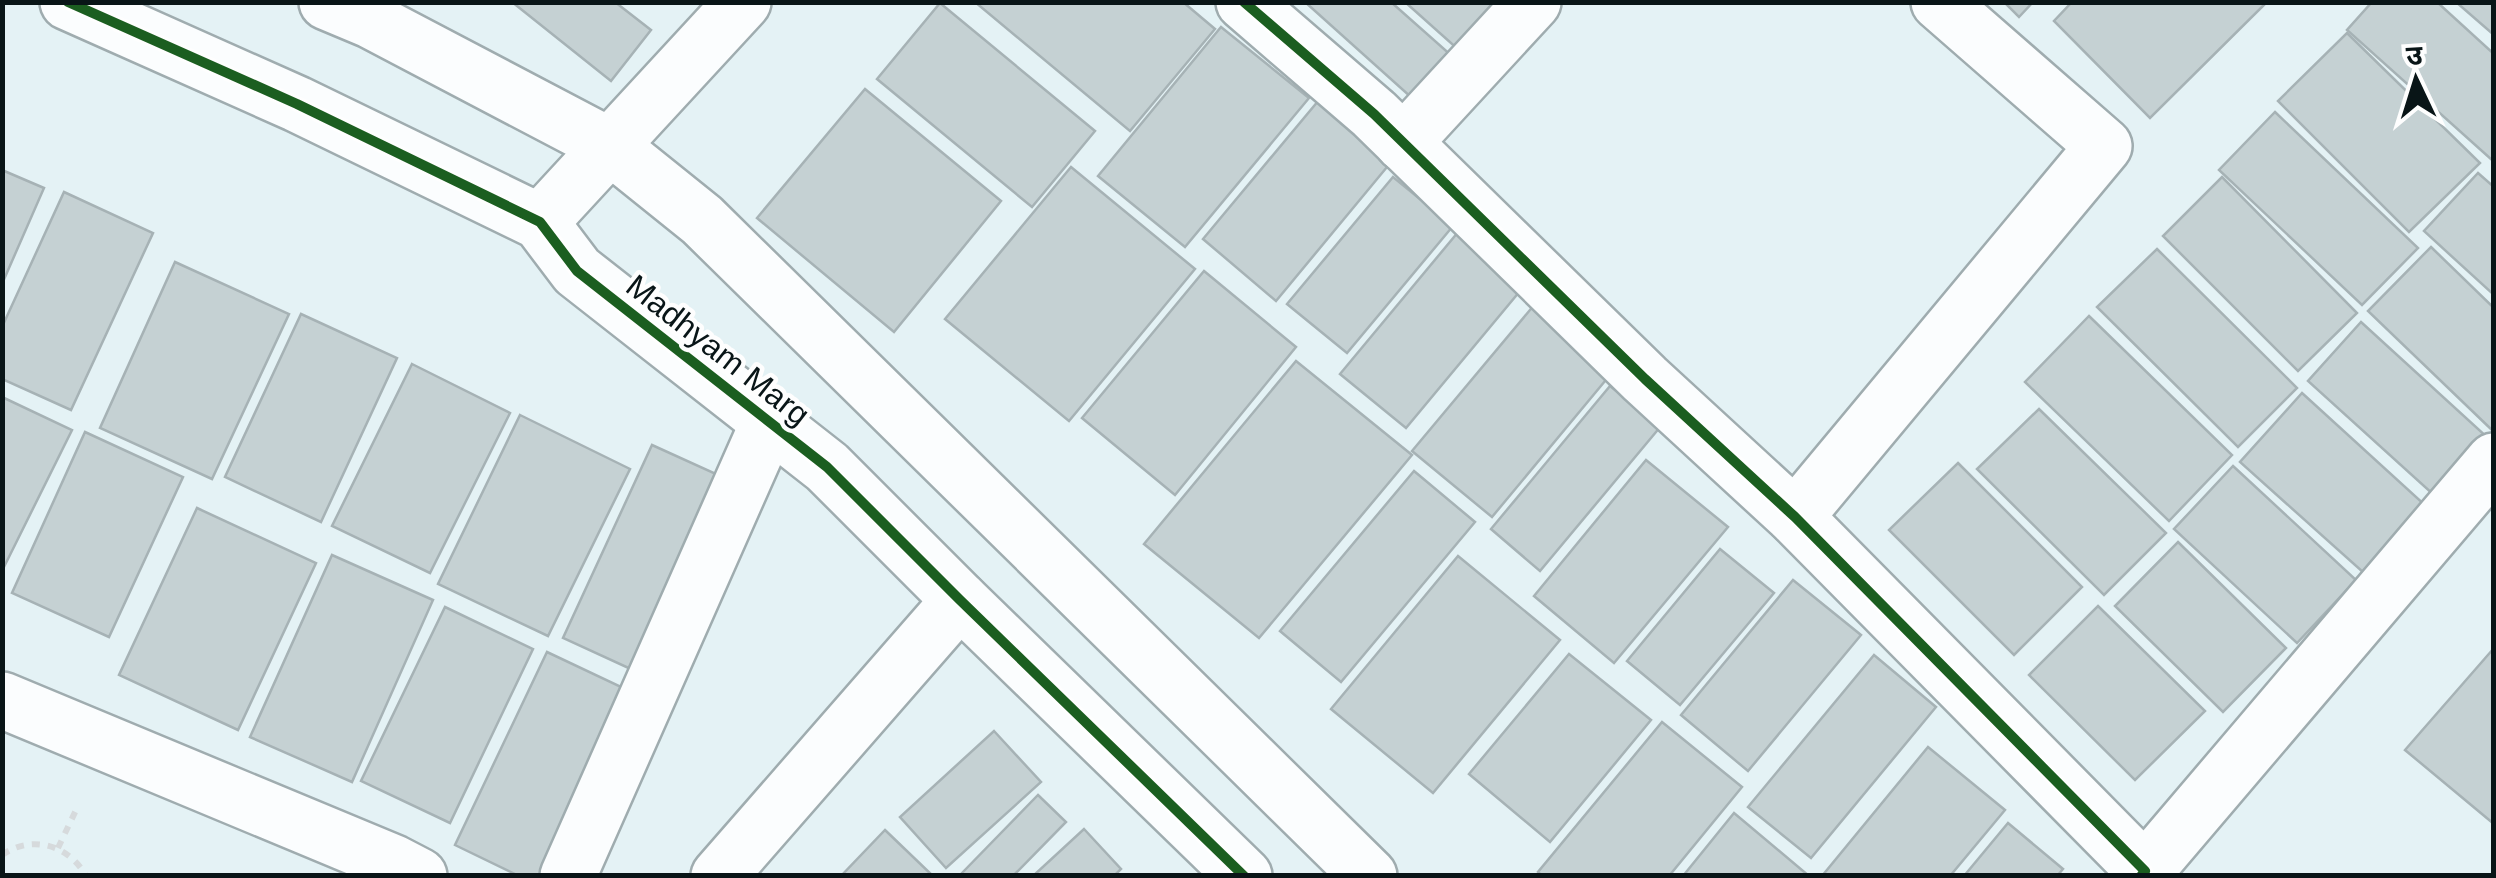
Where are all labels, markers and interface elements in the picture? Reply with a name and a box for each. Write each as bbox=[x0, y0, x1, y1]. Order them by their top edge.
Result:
north arrow bbox=[2366, 30, 2466, 130]
text: उ bbox=[2405, 39, 2424, 72]
street label: Madhyam Marg bbox=[619, 267, 817, 433]

